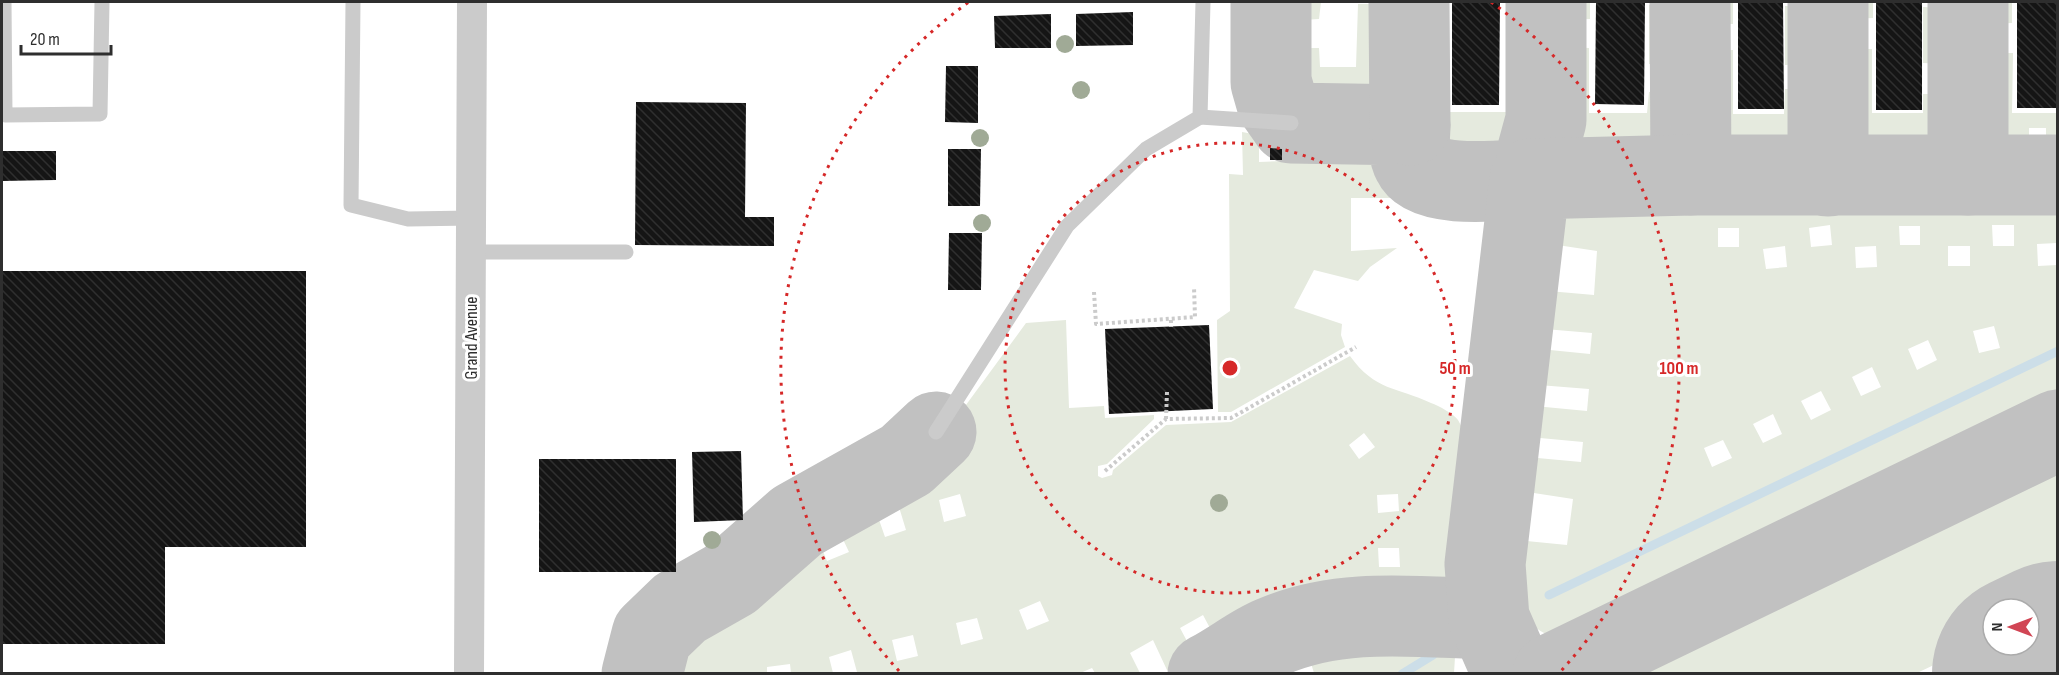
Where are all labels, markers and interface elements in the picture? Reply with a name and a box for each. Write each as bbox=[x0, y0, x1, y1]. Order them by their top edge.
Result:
scale bar bbox=[21, 18, 111, 56]
text: 20 m bbox=[30, 29, 60, 50]
street label: Grand Avenue bbox=[461, 297, 482, 379]
centre of rings bbox=[1220, 358, 1240, 378]
text: 50 m bbox=[1439, 358, 1471, 379]
text: 100 m bbox=[1660, 358, 1699, 379]
north arrow bbox=[1981, 597, 2041, 657]
text: N bbox=[1988, 623, 2007, 631]

